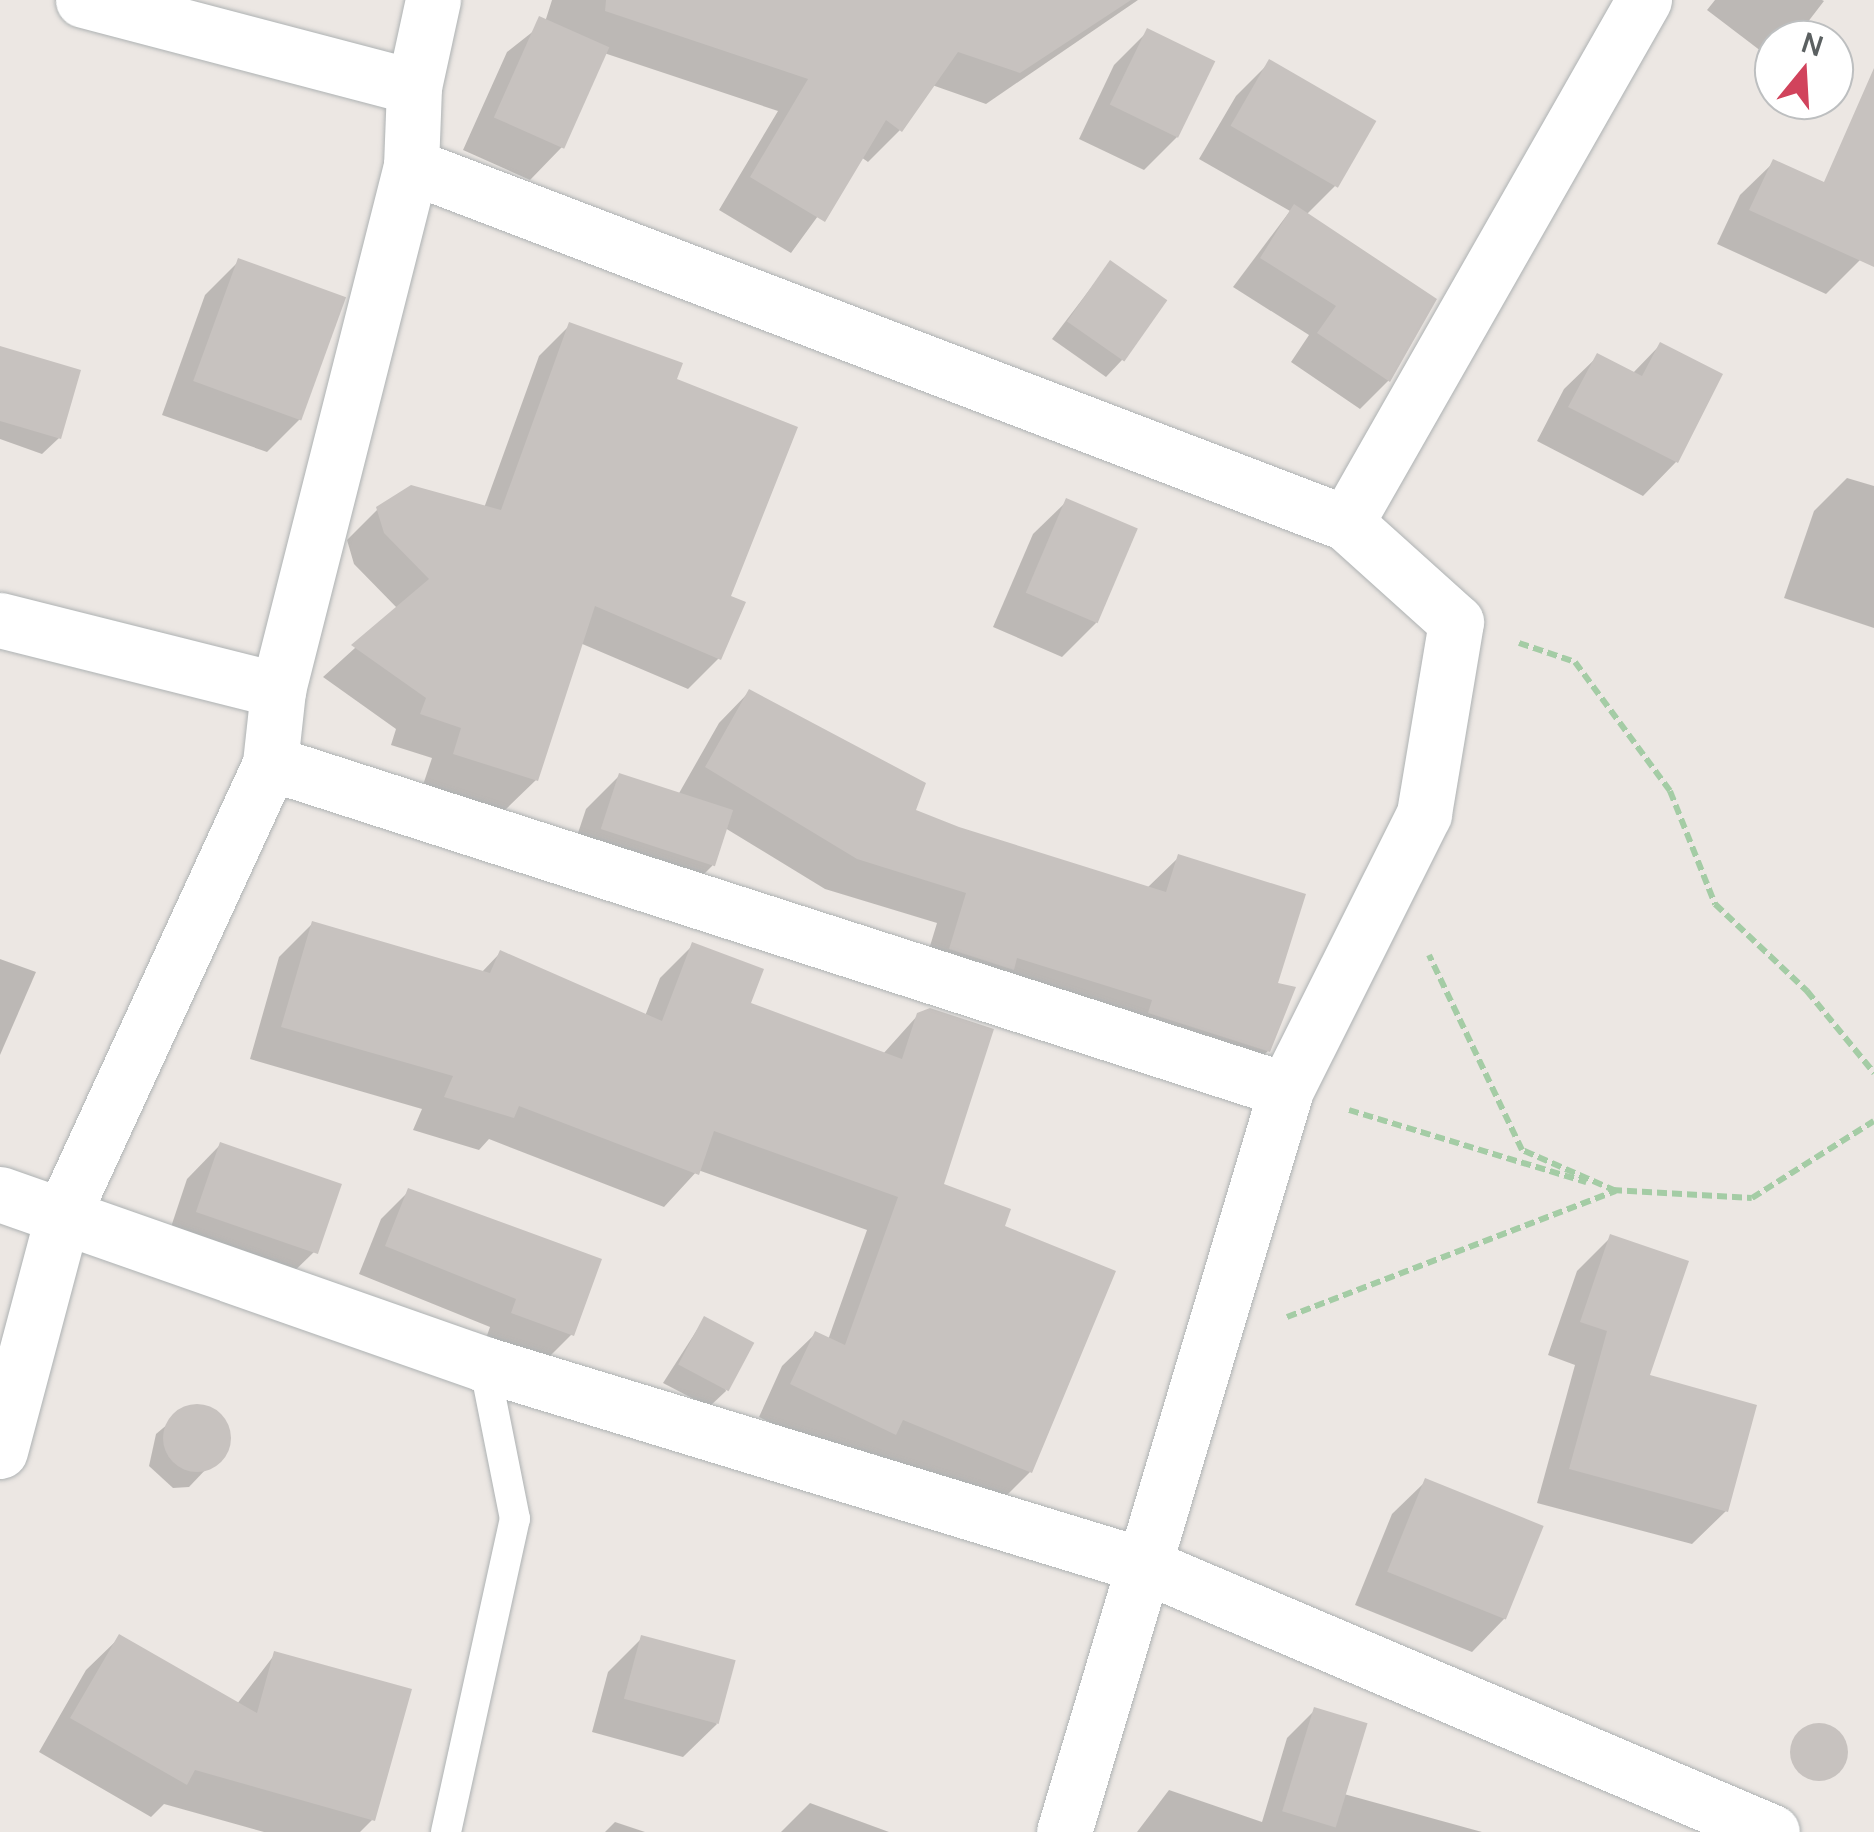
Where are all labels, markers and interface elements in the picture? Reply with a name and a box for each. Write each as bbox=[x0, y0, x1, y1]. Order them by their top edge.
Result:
north arrow bbox=[1754, 20, 1854, 120]
text: N bbox=[1797, 22, 1828, 65]

